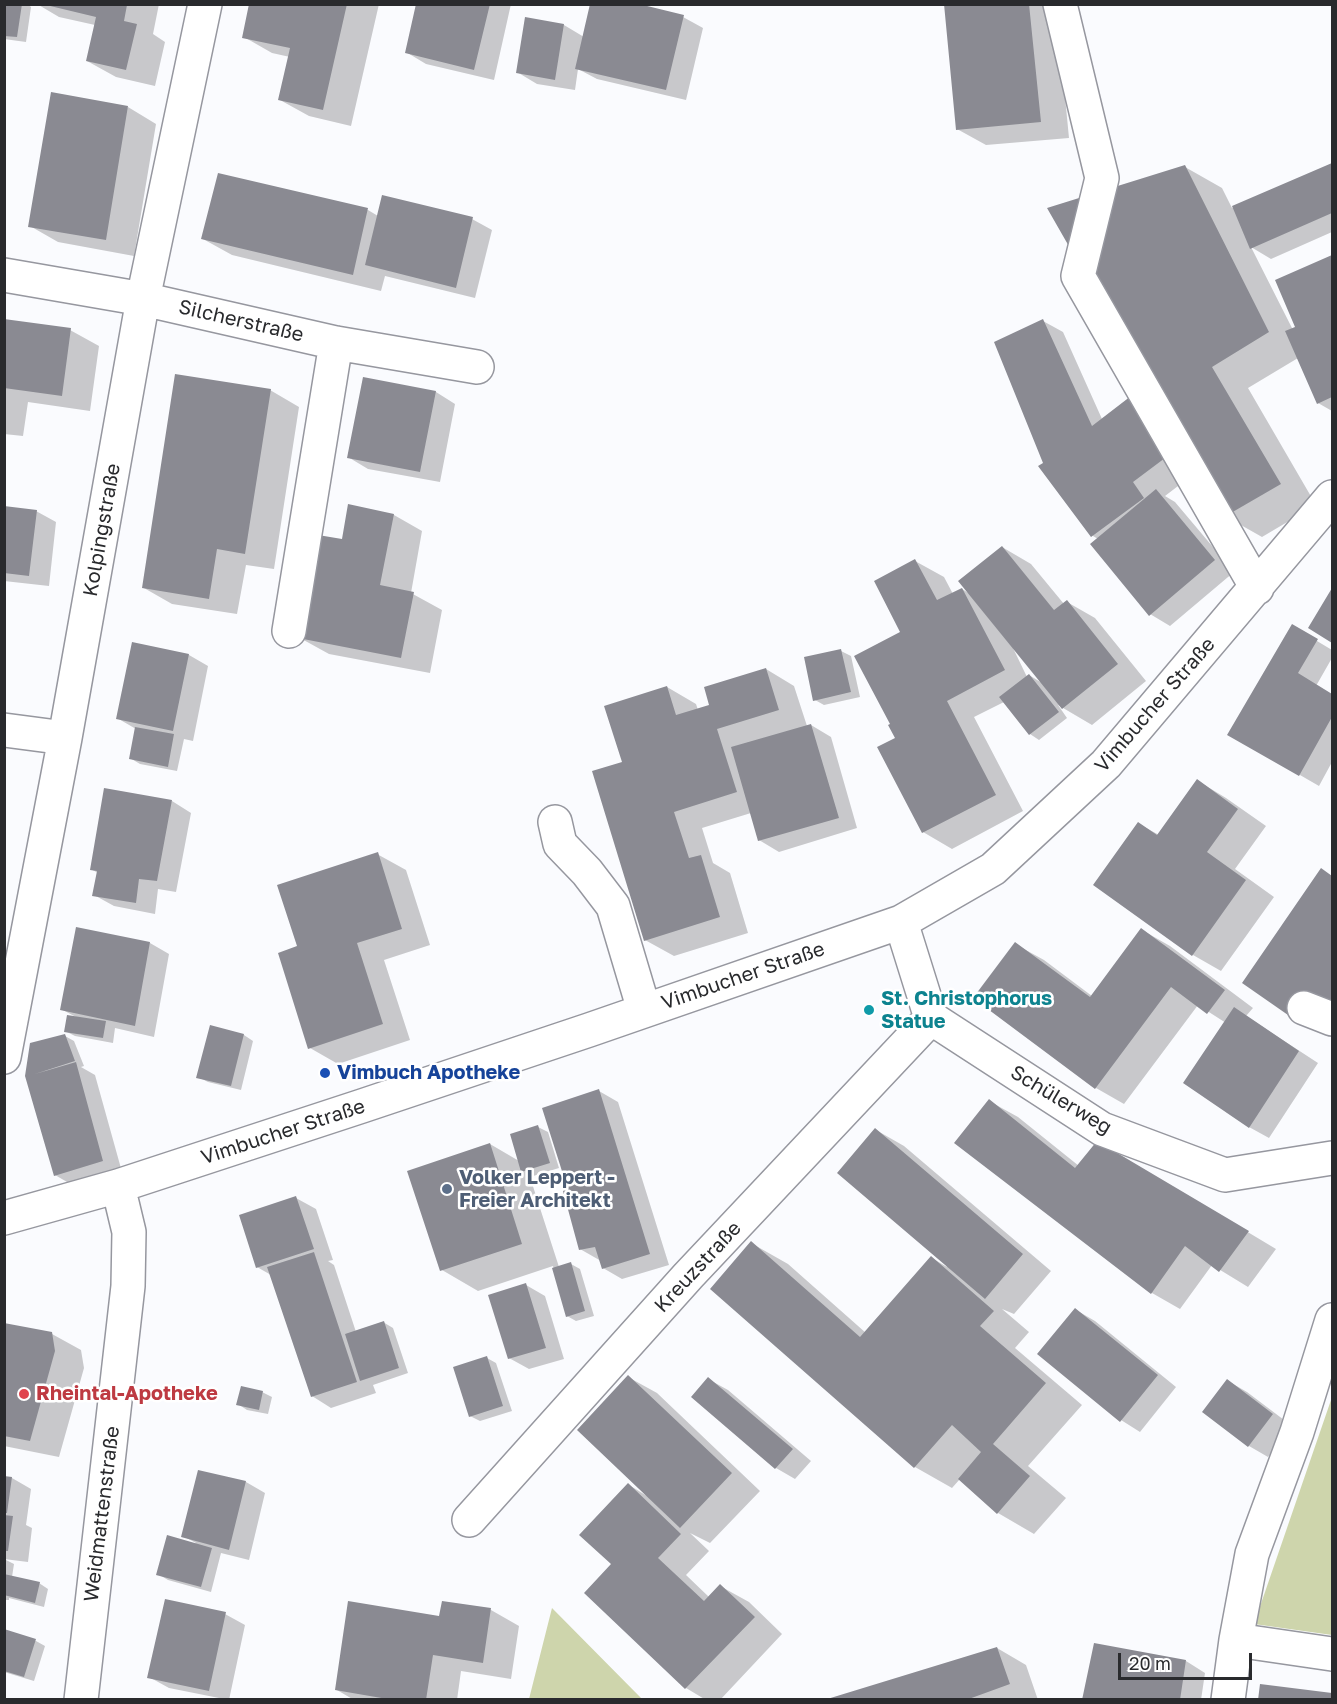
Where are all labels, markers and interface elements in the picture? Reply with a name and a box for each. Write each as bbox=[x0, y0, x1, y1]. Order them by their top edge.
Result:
street label: Silcherstraße bbox=[176, 295, 306, 347]
street label: Kolpingstraße bbox=[78, 462, 126, 598]
street label: Vimbucher Straße bbox=[1090, 633, 1220, 777]
street label: Vimbucher Straße bbox=[658, 937, 828, 1015]
place label: St. Christophorus Statue bbox=[881, 987, 1052, 1034]
marker: St. Christophorus Statue bbox=[862, 1003, 876, 1017]
street label: Schülerweg bbox=[1006, 1060, 1116, 1140]
place label: Vimbuch Apotheke bbox=[337, 1061, 520, 1085]
marker: Vimbuch Apotheke bbox=[318, 1066, 332, 1080]
street label: Vimbucher Straße bbox=[198, 1094, 368, 1170]
place label: Volker Leppert - Freier Architekt bbox=[459, 1166, 615, 1213]
marker: Volker Leppert - Freier Architekt bbox=[440, 1182, 454, 1196]
street label: Kreuzstraße bbox=[650, 1216, 746, 1318]
place label: Rheintal-Apotheke bbox=[36, 1382, 218, 1406]
marker: Rheintal-Apotheke bbox=[17, 1387, 31, 1401]
street label: Weidmattenstraße bbox=[79, 1425, 125, 1603]
scale bar bbox=[1121, 1641, 1254, 1679]
text: 20 m bbox=[1129, 1652, 1171, 1674]

